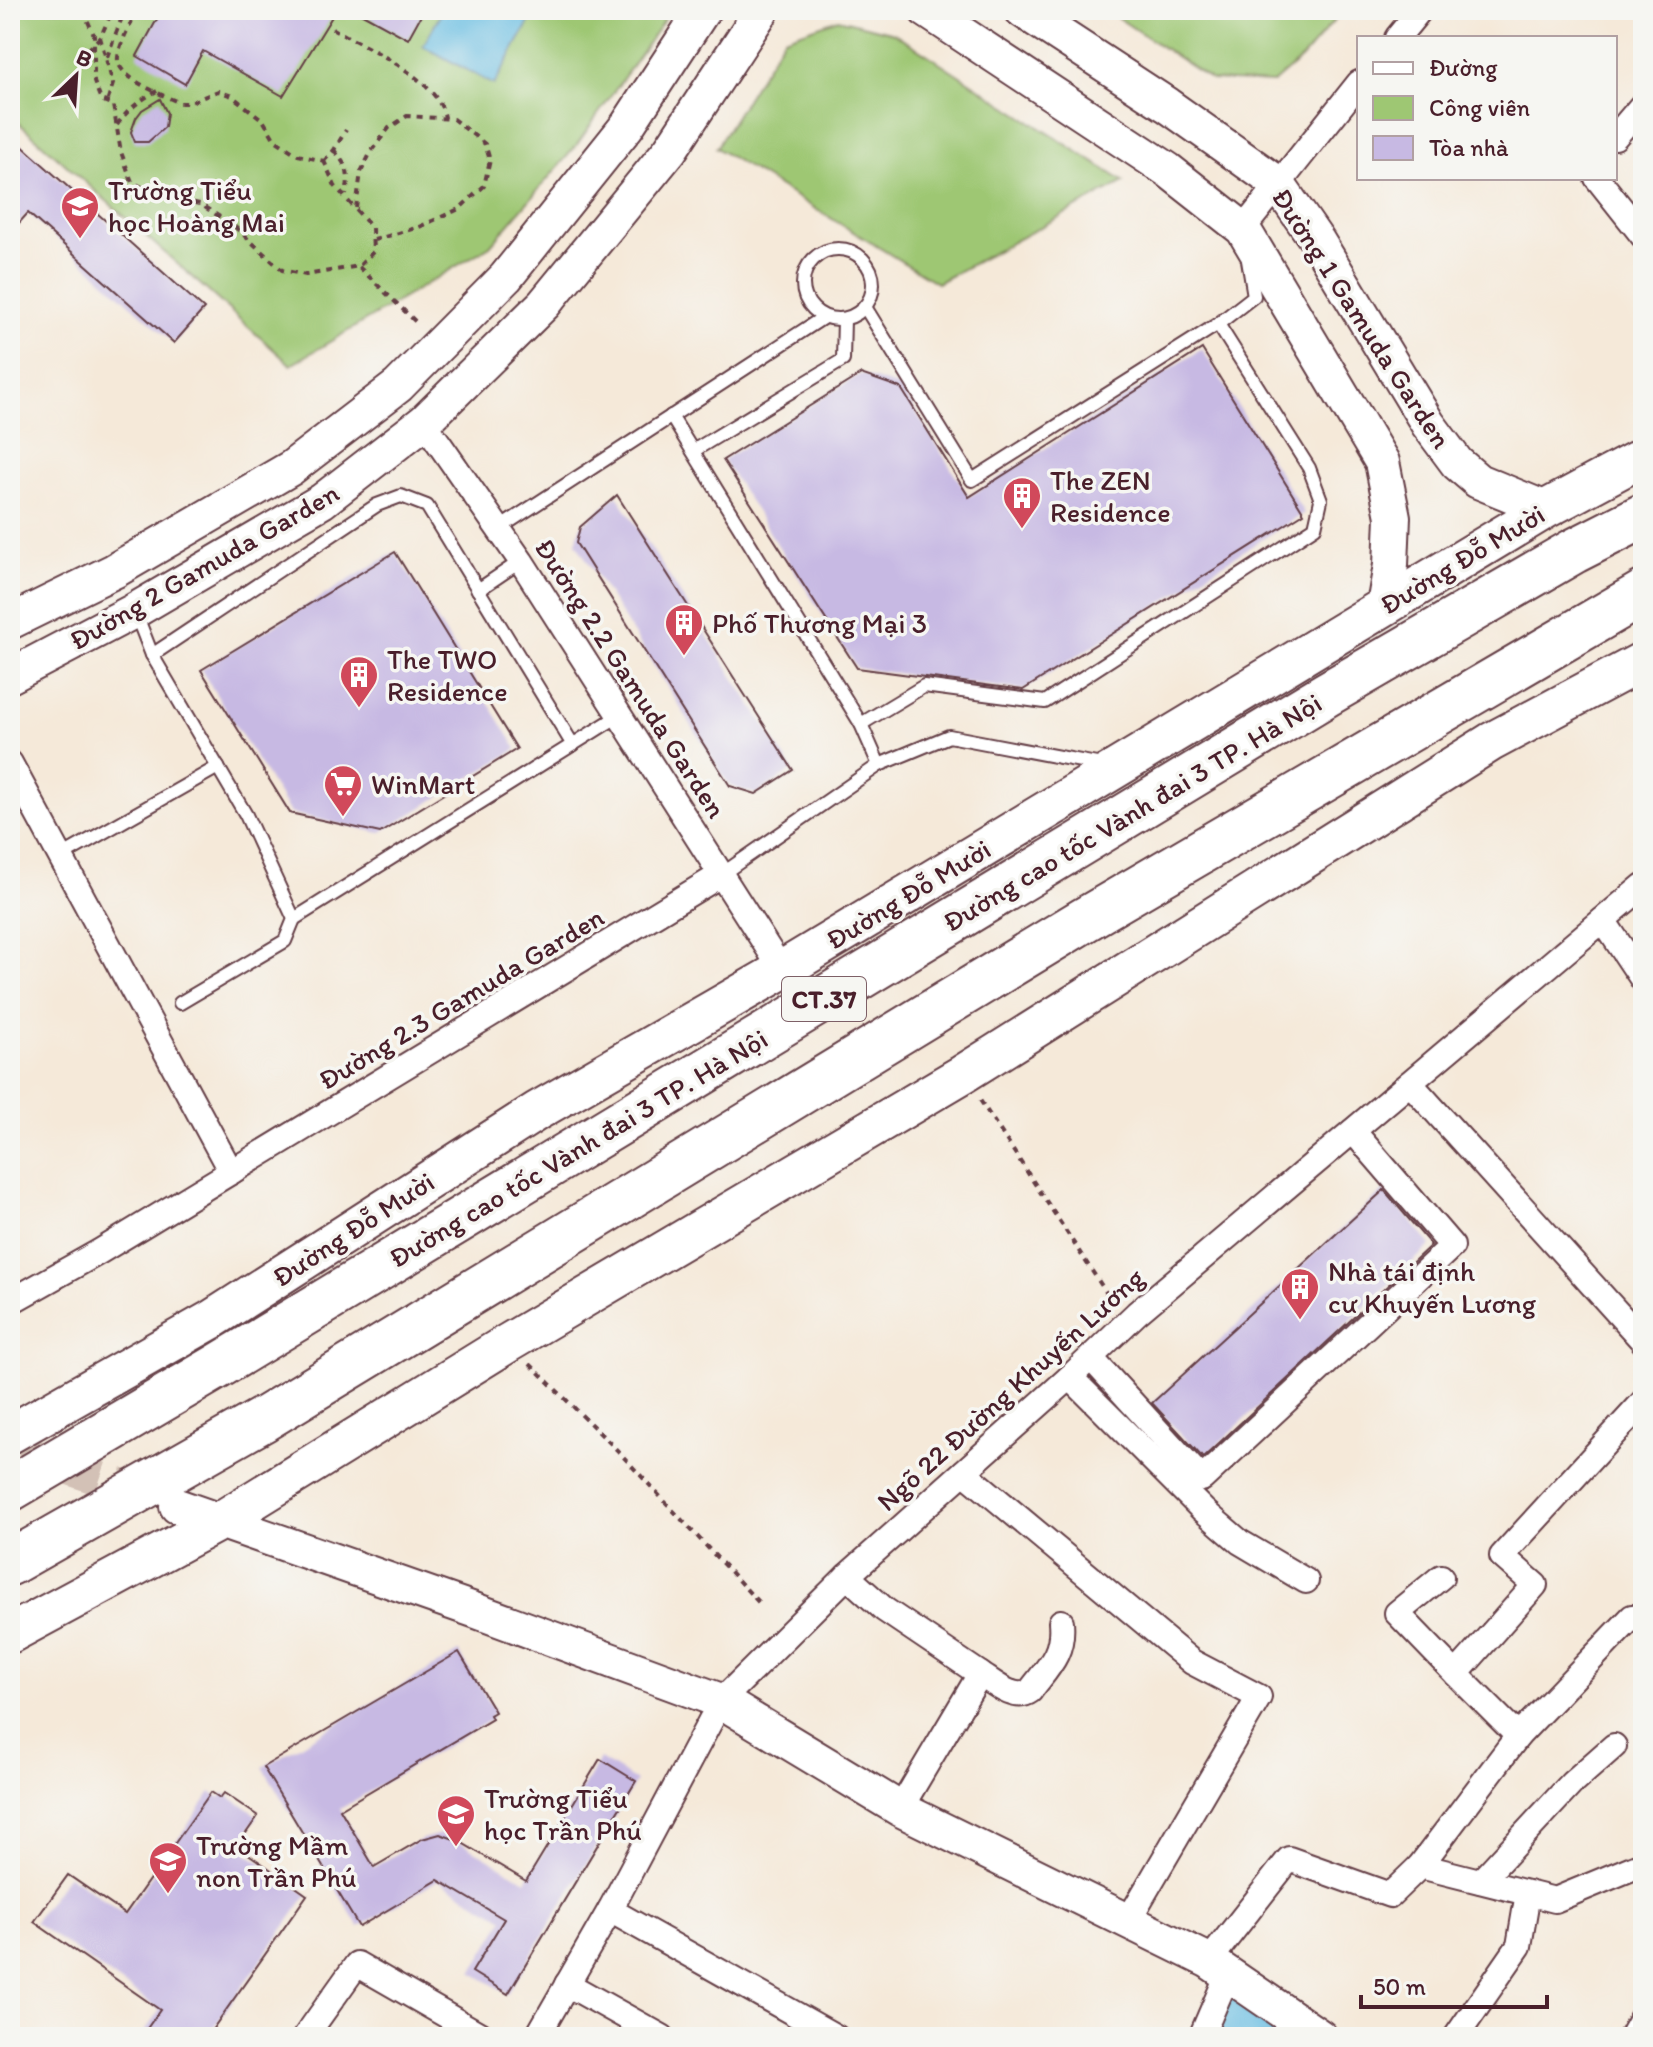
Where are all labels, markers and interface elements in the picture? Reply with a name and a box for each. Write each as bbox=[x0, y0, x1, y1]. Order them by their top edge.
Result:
north arrow bbox=[36, 36, 116, 116]
legend bbox=[1357, 36, 1617, 180]
text: B bbox=[72, 43, 96, 74]
text: Đường bbox=[1429, 53, 1498, 82]
text: Công viên bbox=[1429, 93, 1531, 122]
text: Tòa nhà bbox=[1429, 133, 1509, 162]
place label: Trường Tiểu học Hoàng Mai bbox=[108, 173, 285, 239]
street label: Đường 1 Gamuda Garden bbox=[1265, 181, 1459, 455]
school or university icon: Trường Tiểu học Hoàng Mai bbox=[59, 185, 101, 240]
place label: The ZEN Residence bbox=[1050, 463, 1171, 529]
street label: Đường 2 Gamuda Garden bbox=[63, 475, 345, 657]
building icon: The ZEN Residence bbox=[1001, 475, 1043, 530]
street label: Đường Đỗ Mười bbox=[1374, 497, 1550, 621]
street label: Đường 2.2 Gamuda Garden bbox=[528, 532, 734, 824]
building icon: Phố Thương Mại 3 bbox=[663, 602, 705, 657]
place label: Phố Thương Mại 3 bbox=[712, 606, 927, 640]
place label: The TWO Residence bbox=[387, 642, 508, 708]
building icon: The TWO Residence bbox=[338, 654, 380, 709]
street label: Đường cao tốc Vành đai 3 TP. Hà Nội bbox=[937, 685, 1327, 939]
supermarket icon: WinMart bbox=[322, 763, 364, 818]
place label: WinMart bbox=[371, 767, 475, 801]
street label: Đường Đỗ Mười bbox=[820, 832, 996, 956]
street label: Đường 2.3 Gamuda Garden bbox=[312, 899, 610, 1097]
road number: CT.37 bbox=[782, 977, 866, 1021]
street label: Đường cao tốc Vành đai 3 TP. Hà Nội bbox=[383, 1021, 773, 1275]
street label: Đường Đỗ Mười bbox=[266, 1164, 440, 1294]
place label: Nhà tái định cư Khuyến Lương bbox=[1328, 1254, 1537, 1320]
street label: Ngõ 22 Đường Khuyến Lương bbox=[869, 1260, 1151, 1518]
building icon: Nhà tái định cư Khuyến Lương bbox=[1279, 1266, 1321, 1321]
place label: Trường Tiểu học Trần Phú bbox=[484, 1781, 642, 1847]
school or university icon: Trường Tiểu học Trần Phú bbox=[435, 1793, 477, 1848]
place label: Trường Mầm non Trần Phú bbox=[196, 1828, 357, 1894]
school or university icon: Trường Mầm non Trần Phú bbox=[147, 1840, 189, 1895]
scale bar bbox=[1361, 1959, 1547, 2009]
text: 50 m bbox=[1373, 1972, 1426, 2001]

